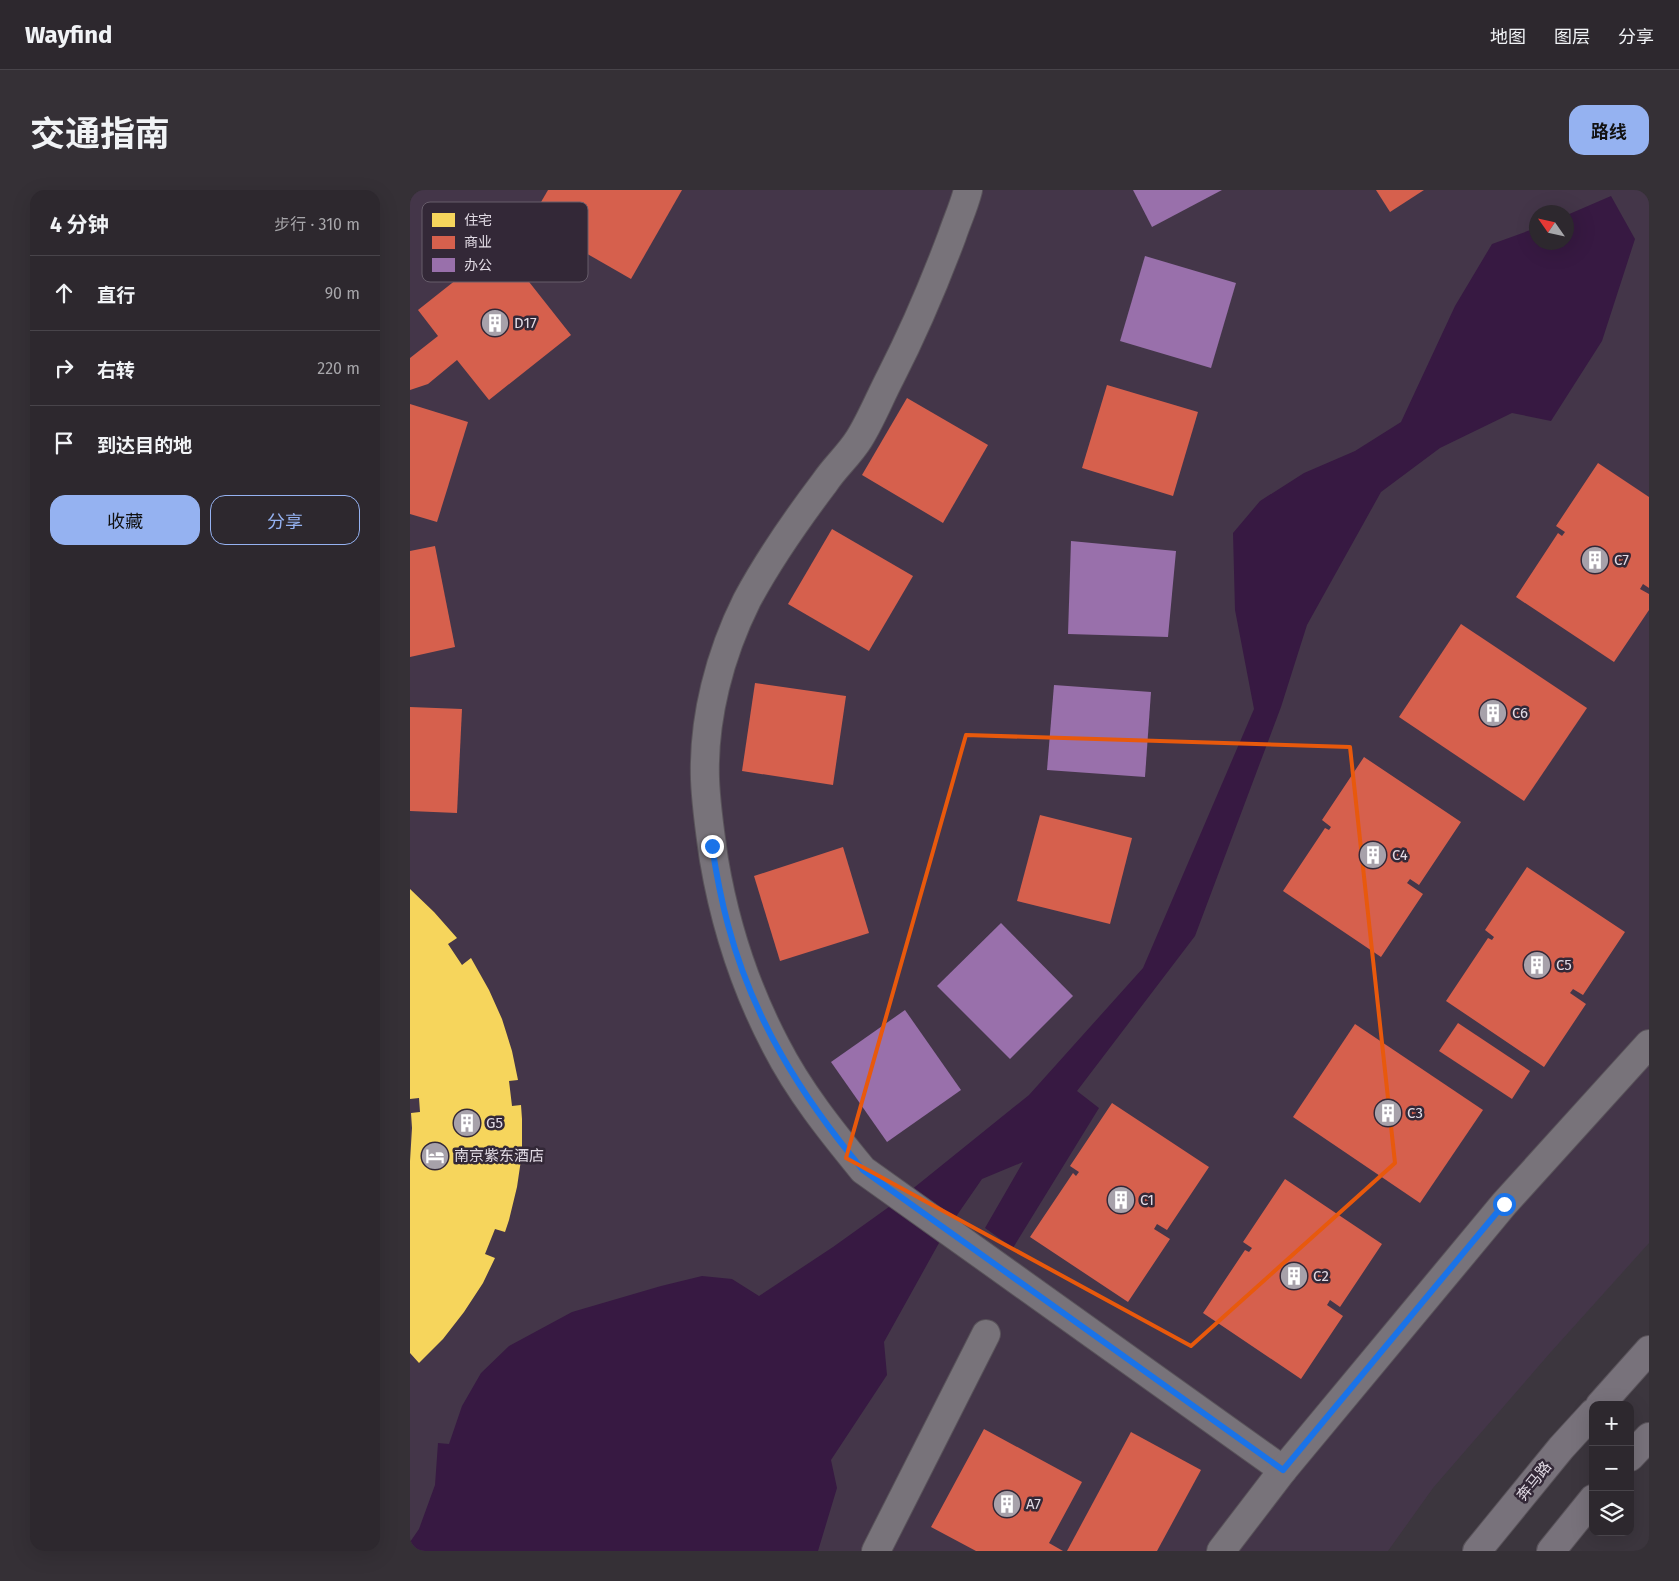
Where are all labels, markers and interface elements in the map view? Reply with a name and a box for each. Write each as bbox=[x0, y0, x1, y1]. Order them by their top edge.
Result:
text: Wayfind bbox=[25, 21, 112, 49]
text: 地图 bbox=[1490, 26, 1526, 48]
text: 图层 bbox=[1554, 26, 1590, 48]
text: 分享 bbox=[1618, 26, 1654, 48]
button: 路线 bbox=[1569, 105, 1649, 155]
text: 交通指南 bbox=[30, 113, 170, 155]
legend bbox=[422, 202, 588, 282]
north arrow bbox=[1529, 205, 1574, 250]
text: 4 分钟 bbox=[50, 212, 109, 238]
text: 住宅 bbox=[464, 212, 492, 229]
text: 步行 · 310 m bbox=[274, 215, 360, 234]
text: 商业 bbox=[464, 234, 492, 251]
text: 办公 bbox=[464, 257, 492, 274]
icon: ahead bbox=[50, 279, 78, 307]
text: 直行 bbox=[97, 284, 135, 307]
text: 90 m bbox=[325, 284, 360, 303]
building icon: D17 bbox=[480, 308, 510, 338]
place label: D17 bbox=[514, 314, 537, 332]
icon: right bbox=[50, 354, 78, 382]
text: 右转 bbox=[97, 359, 135, 382]
text: 220 m bbox=[317, 359, 360, 378]
icon: arrive bbox=[50, 429, 78, 457]
text: 到达目的地 bbox=[97, 434, 192, 457]
button: 收藏 bbox=[50, 495, 200, 545]
button: 分享 bbox=[210, 495, 360, 545]
building icon: C7 bbox=[1580, 545, 1610, 575]
place label: C7 bbox=[1614, 551, 1629, 569]
building icon: C6 bbox=[1478, 698, 1508, 728]
place label: C6 bbox=[1512, 704, 1528, 722]
route end bbox=[701, 835, 724, 858]
building icon: C4 bbox=[1358, 840, 1388, 870]
place label: C4 bbox=[1392, 846, 1408, 864]
building icon: C5 bbox=[1522, 950, 1552, 980]
place label: C5 bbox=[1556, 956, 1572, 974]
building icon: C3 bbox=[1373, 1098, 1403, 1128]
place label: C3 bbox=[1407, 1104, 1423, 1122]
building icon: G5 bbox=[452, 1108, 482, 1138]
place label: G5 bbox=[486, 1114, 503, 1132]
hotel icon: 南京紫东酒店 bbox=[420, 1141, 450, 1171]
place label: 南京紫东酒店 bbox=[454, 1147, 544, 1165]
building icon: C1 bbox=[1106, 1185, 1136, 1215]
place label: C1 bbox=[1140, 1191, 1154, 1209]
route start bbox=[1493, 1193, 1516, 1216]
building icon: C2 bbox=[1279, 1261, 1309, 1291]
place label: C2 bbox=[1313, 1267, 1329, 1285]
map controls bbox=[1589, 1401, 1634, 1536]
button: + bbox=[1589, 1401, 1634, 1446]
button: − bbox=[1589, 1446, 1634, 1491]
street label: 奔马路 bbox=[1513, 1458, 1555, 1504]
building icon: A7 bbox=[992, 1489, 1022, 1519]
button: layers bbox=[1589, 1491, 1634, 1536]
place label: A7 bbox=[1026, 1495, 1041, 1513]

